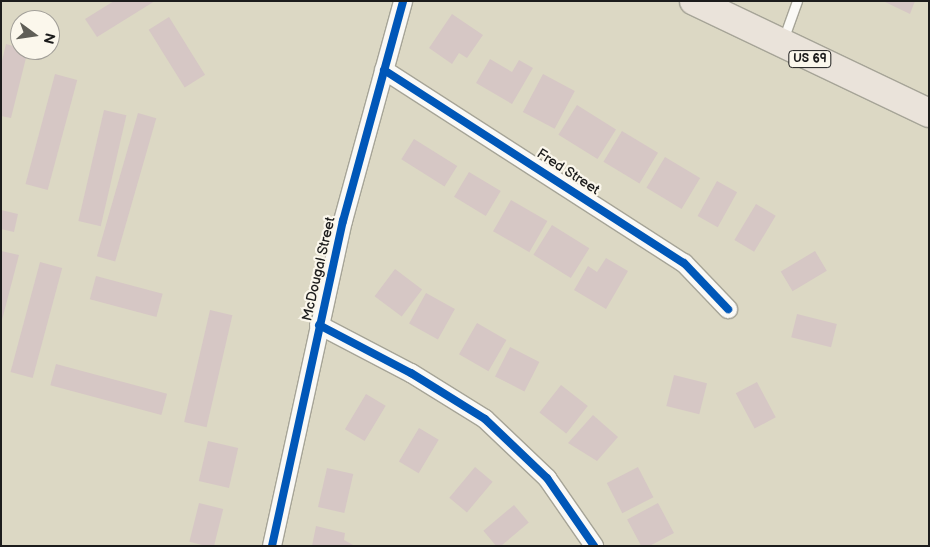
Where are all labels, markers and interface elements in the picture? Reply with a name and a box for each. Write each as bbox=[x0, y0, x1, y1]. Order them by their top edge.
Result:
north arrow bbox=[10, 10, 60, 60]
text: N bbox=[40, 31, 59, 46]
road number: US 69 bbox=[788, 50, 832, 68]
street label: Fred Street bbox=[533, 145, 603, 199]
street label: McDougal Street bbox=[299, 215, 339, 323]

